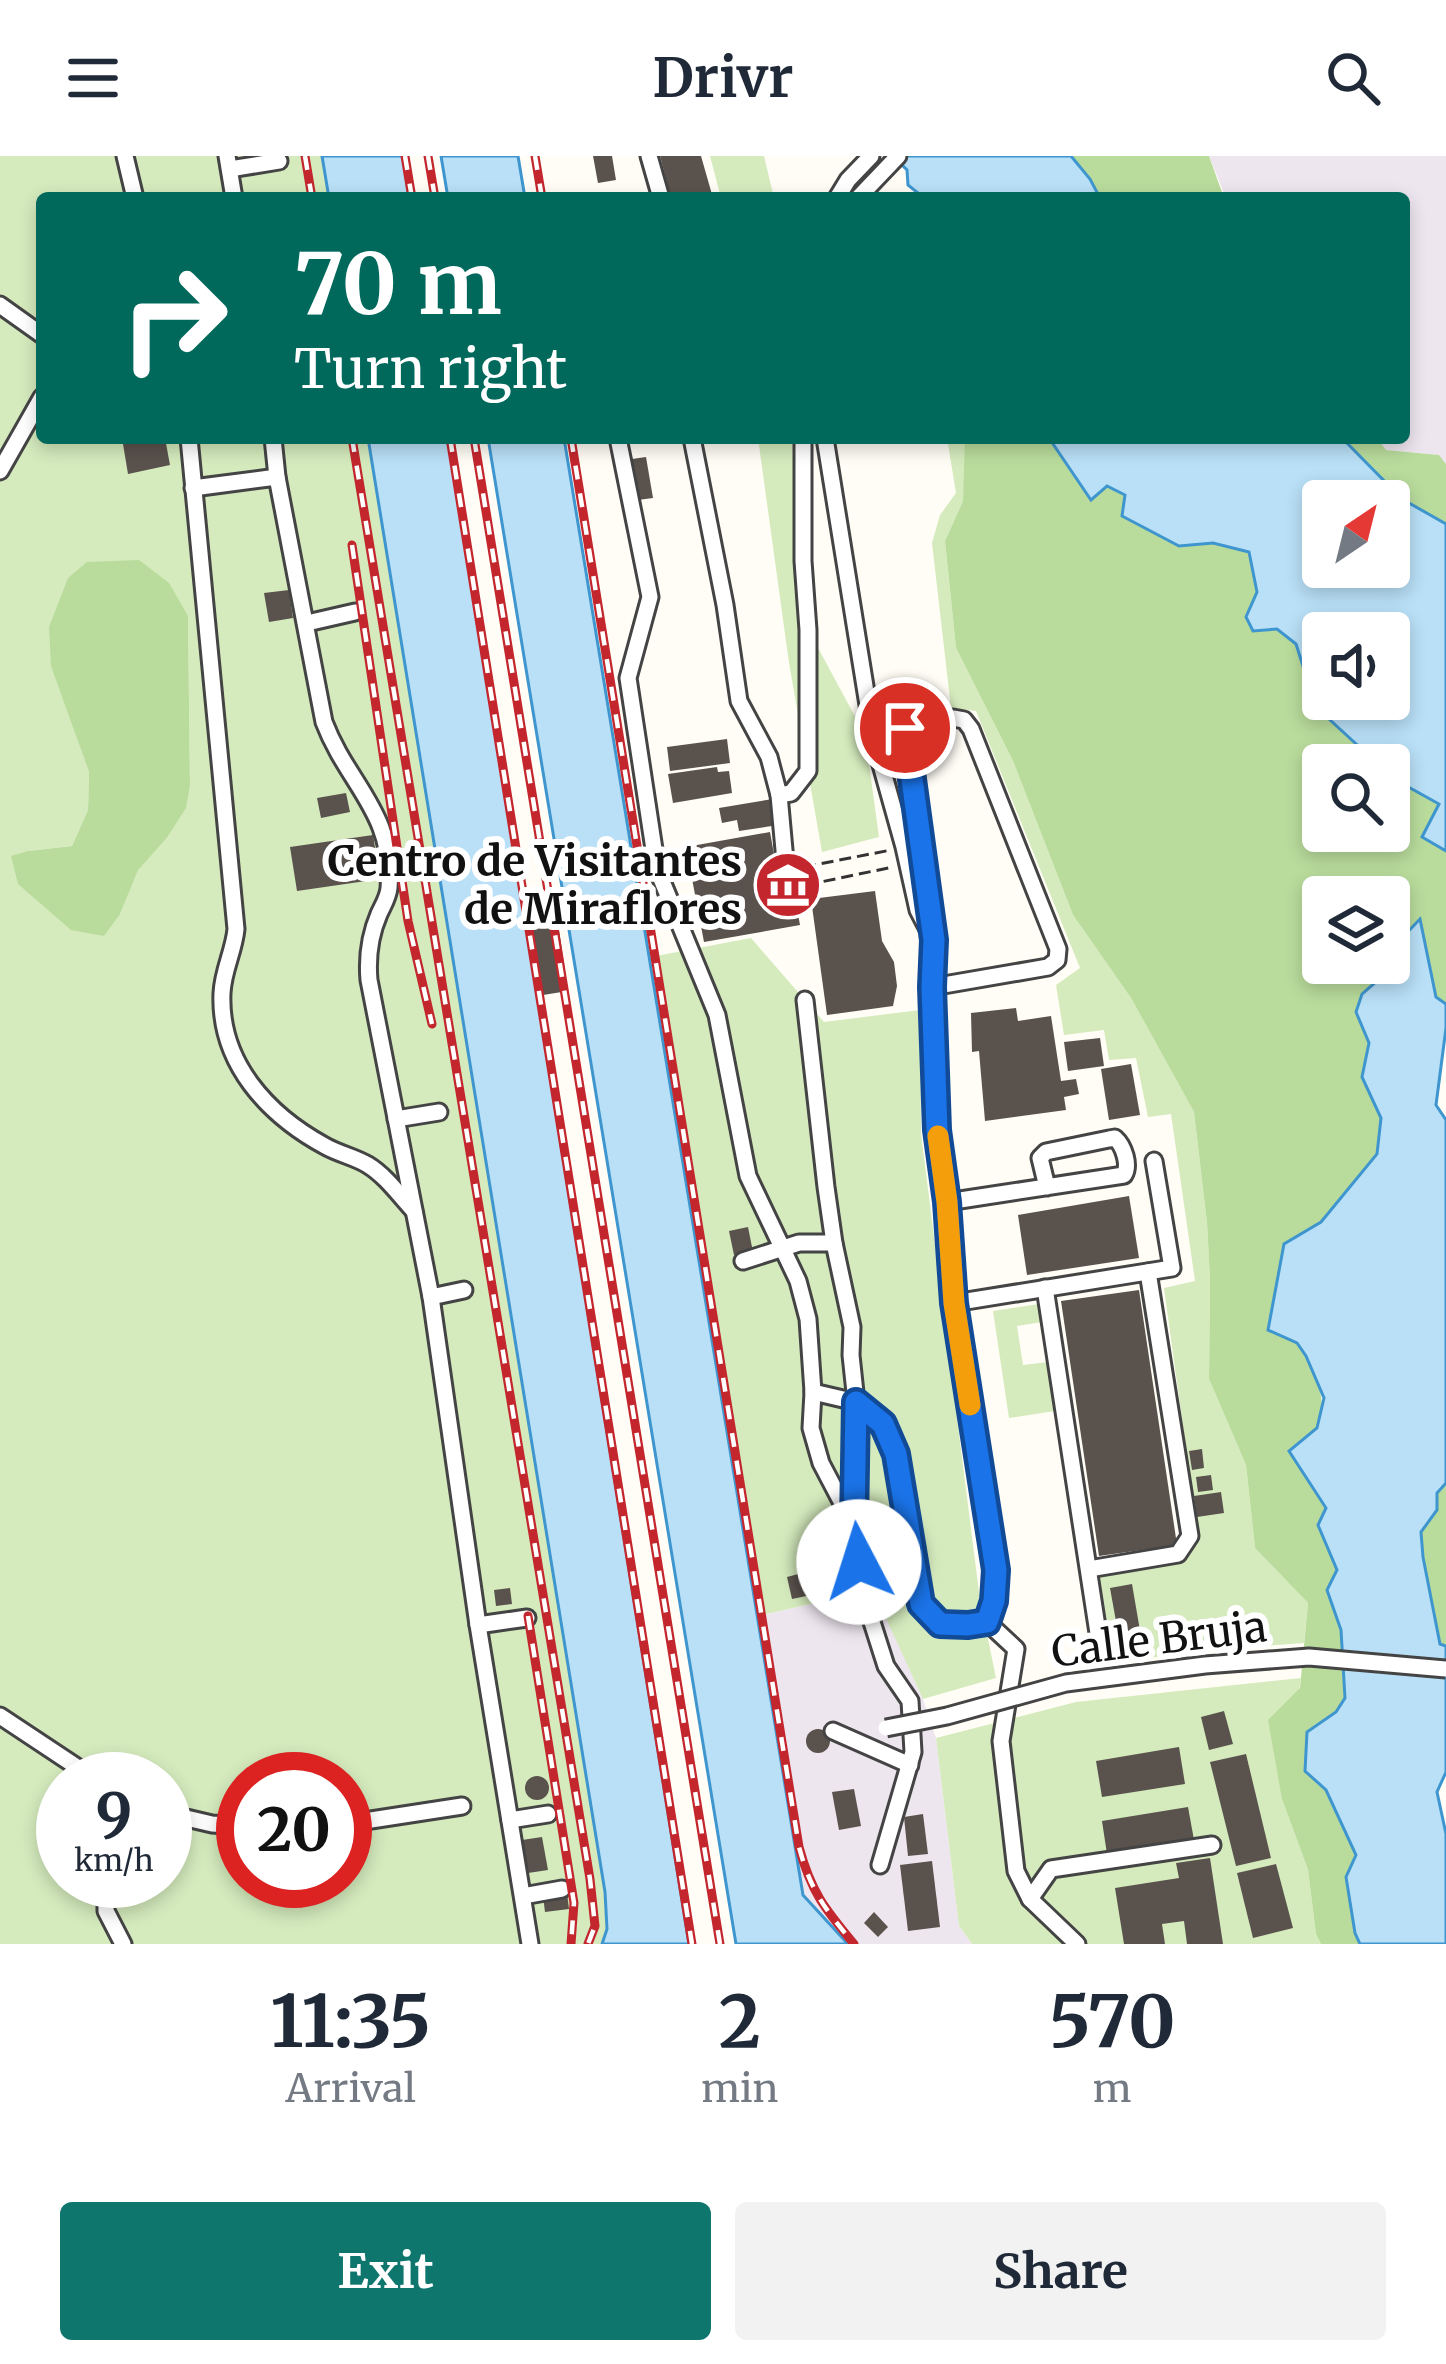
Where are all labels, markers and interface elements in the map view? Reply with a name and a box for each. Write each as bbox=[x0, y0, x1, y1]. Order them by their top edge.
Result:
text: Drivr bbox=[653, 44, 793, 112]
icon: menu bbox=[60, 45, 126, 111]
icon: search bbox=[1320, 45, 1386, 111]
text: 70 m bbox=[294, 231, 502, 337]
icon: right bbox=[96, 240, 252, 396]
text: Turn right bbox=[294, 335, 567, 403]
north arrow bbox=[1302, 480, 1410, 588]
map controls bbox=[1302, 480, 1410, 984]
button: sound bbox=[1302, 612, 1410, 720]
pin bbox=[854, 677, 956, 779]
icon: arrive bbox=[872, 695, 938, 761]
button: search bbox=[1302, 744, 1410, 852]
place label: Centro de Visitantes de Miraflores bbox=[328, 835, 742, 935]
museum icon: Centro de Visitantes de Miraflores bbox=[753, 850, 823, 920]
button: layers bbox=[1302, 876, 1410, 984]
position arrow bbox=[796, 1499, 922, 1625]
street label: Calle Bruja bbox=[1049, 1600, 1269, 1678]
speed limit sign: 20 bbox=[216, 1752, 372, 1908]
text: 9 bbox=[95, 1777, 133, 1852]
text: km/h bbox=[74, 1841, 154, 1879]
text: 11:35 bbox=[270, 1976, 431, 2067]
text: 2 bbox=[719, 1976, 761, 2067]
text: 570 bbox=[1049, 1976, 1176, 2067]
text: Arrival bbox=[286, 2064, 416, 2113]
text: min bbox=[701, 2064, 778, 2113]
text: m bbox=[1093, 2064, 1132, 2113]
button: Exit bbox=[60, 2202, 711, 2340]
button: Share bbox=[735, 2202, 1386, 2340]

